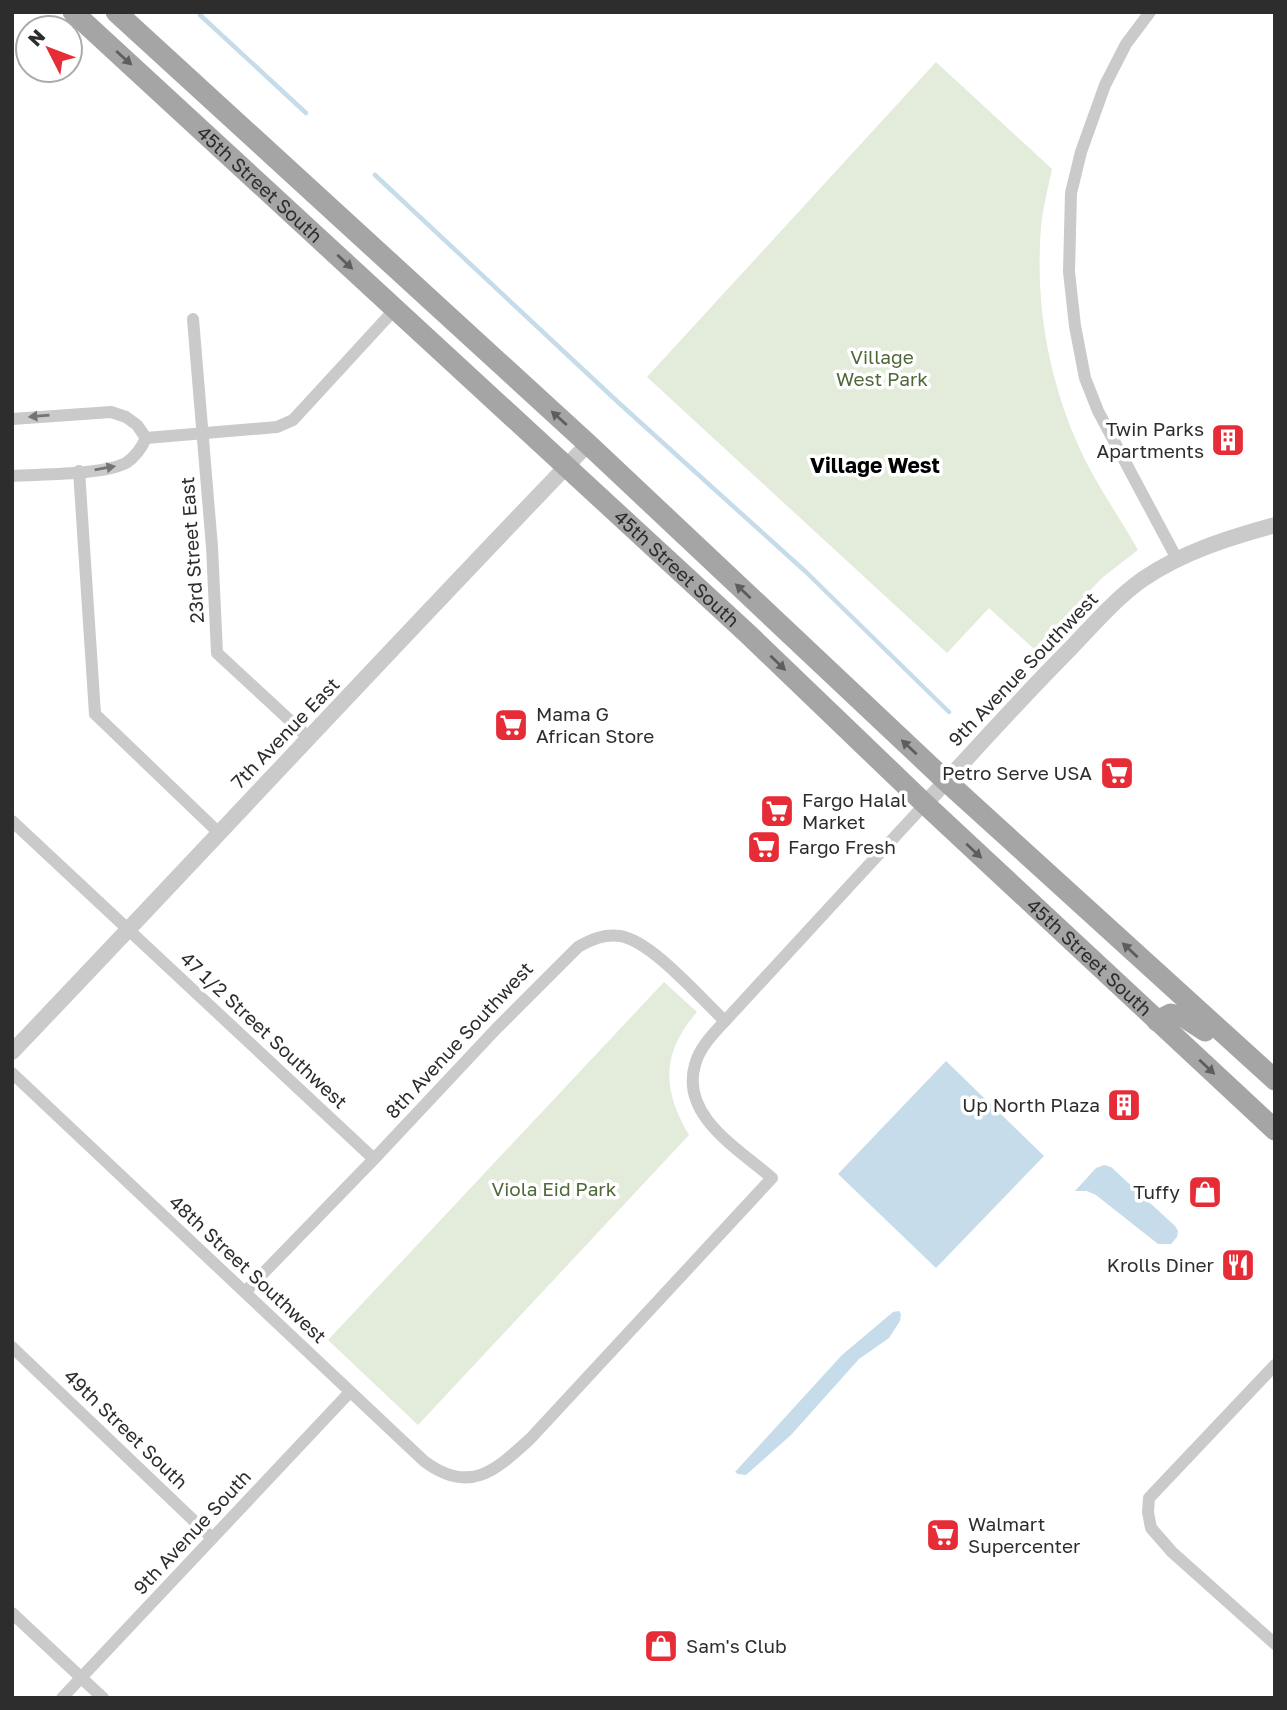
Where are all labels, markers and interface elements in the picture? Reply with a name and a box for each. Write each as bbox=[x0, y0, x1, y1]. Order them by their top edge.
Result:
north arrow bbox=[14, 14, 84, 84]
text: N bbox=[23, 24, 49, 50]
one-way arrow bbox=[115, 50, 132, 65]
street label: 45th Street South bbox=[193, 120, 328, 247]
one-way arrow bbox=[336, 253, 353, 269]
park label: Village West Park bbox=[836, 345, 928, 390]
one-way arrow bbox=[550, 410, 568, 426]
one-way arrow bbox=[28, 411, 50, 422]
place label: Twin Parks Apartments bbox=[1096, 417, 1204, 462]
building icon: Twin Parks Apartments bbox=[1209, 421, 1247, 459]
district label: Village West bbox=[810, 452, 940, 478]
one-way arrow bbox=[94, 462, 116, 473]
street label: 23rd Street East bbox=[175, 476, 208, 624]
street label: 45th Street South bbox=[610, 505, 744, 631]
one-way arrow bbox=[735, 583, 752, 599]
street label: 9th Avenue Southwest bbox=[943, 587, 1102, 751]
one-way arrow bbox=[769, 655, 786, 671]
street label: 7th Avenue East bbox=[226, 672, 344, 793]
place label: Mama G African Store bbox=[536, 702, 654, 747]
supermarket icon: Mama G African Store bbox=[492, 706, 530, 744]
one-way arrow bbox=[901, 739, 918, 755]
supermarket icon: Petro Serve USA bbox=[1098, 754, 1136, 792]
place label: Petro Serve USA bbox=[942, 761, 1092, 784]
place label: Fargo Halal Market bbox=[802, 788, 907, 833]
supermarket icon: Fargo Halal Market bbox=[758, 792, 796, 830]
supermarket icon: Fargo Fresh bbox=[745, 828, 783, 866]
place label: Fargo Fresh bbox=[788, 835, 896, 858]
one-way arrow bbox=[966, 842, 983, 859]
street label: 45th Street South bbox=[1023, 893, 1157, 1020]
one-way arrow bbox=[1122, 943, 1139, 959]
street label: 47 1/2 Street Southwest bbox=[176, 946, 352, 1113]
street label: 8th Avenue Southwest bbox=[380, 957, 537, 1123]
one-way arrow bbox=[1198, 1059, 1216, 1075]
building icon: Up North Plaza bbox=[1105, 1086, 1143, 1124]
place label: Up North Plaza bbox=[962, 1093, 1100, 1116]
shop icon: Tuffy bbox=[1186, 1173, 1224, 1211]
park label: Viola Eid Park bbox=[491, 1177, 617, 1200]
place label: Tuffy bbox=[1133, 1180, 1180, 1203]
street label: 48th Street Southwest bbox=[165, 1190, 332, 1347]
restaurant icon: Krolls Diner bbox=[1219, 1246, 1257, 1284]
place label: Krolls Diner bbox=[1107, 1253, 1215, 1276]
street label: 49th Street South bbox=[60, 1364, 193, 1493]
street label: 9th Avenue South bbox=[128, 1465, 255, 1599]
place label: Walmart Supercenter bbox=[968, 1512, 1081, 1557]
supermarket icon: Walmart Supercenter bbox=[924, 1516, 962, 1554]
shop icon: Sam's Club bbox=[642, 1627, 680, 1665]
place label: Sam's Club bbox=[686, 1634, 787, 1657]

